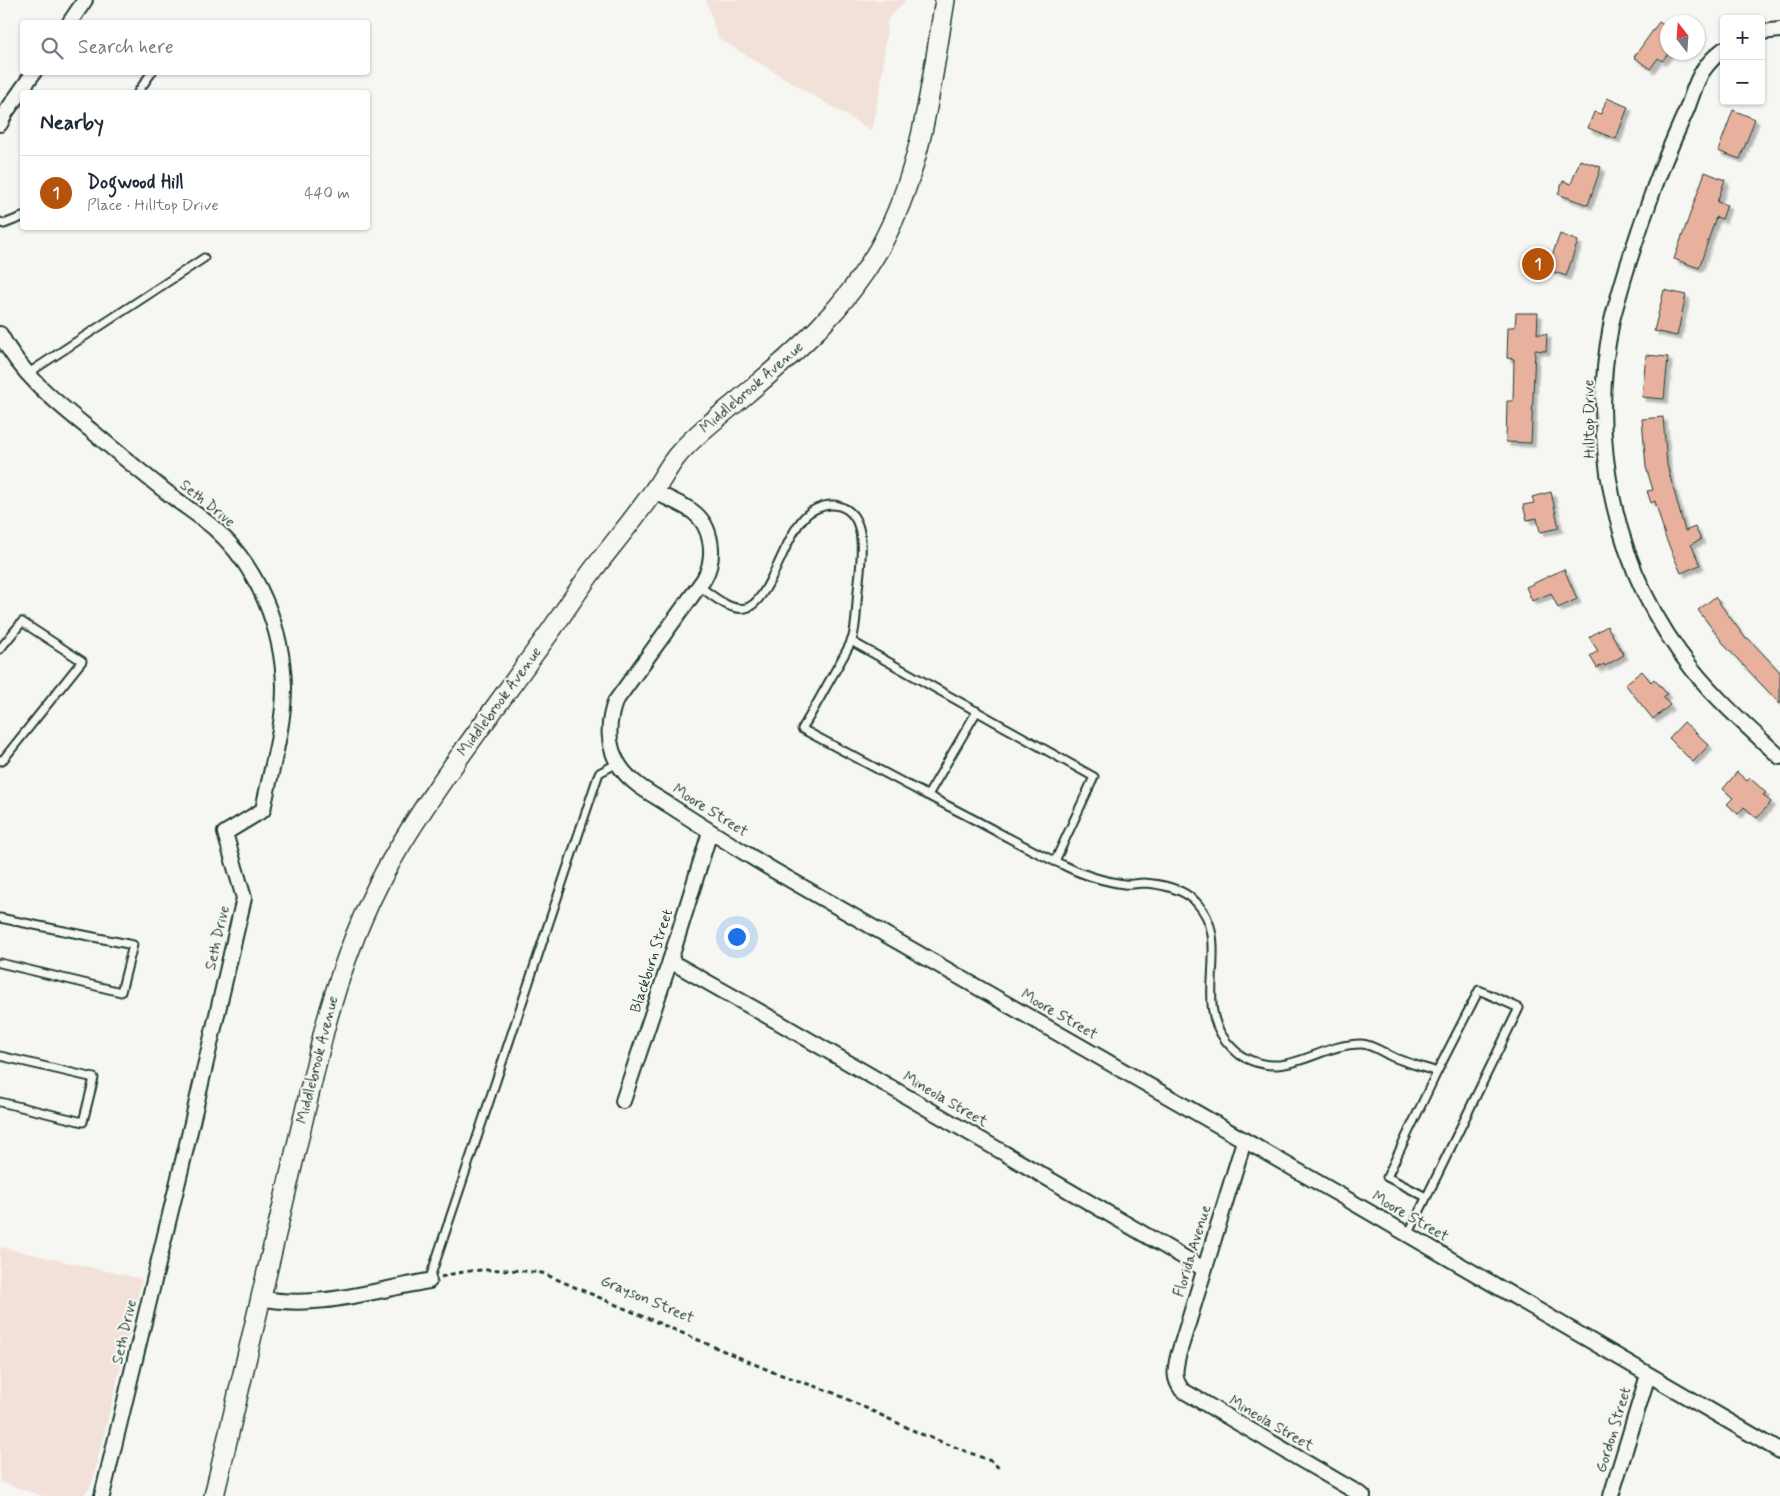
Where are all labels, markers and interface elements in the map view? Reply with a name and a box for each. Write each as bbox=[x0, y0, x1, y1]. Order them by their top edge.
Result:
north arrow bbox=[1660, 15, 1705, 60]
map controls bbox=[1720, 15, 1765, 105]
button: + bbox=[1720, 15, 1765, 60]
search box bbox=[20, 20, 370, 75]
icon: search bbox=[38, 34, 66, 62]
text: Search here bbox=[78, 35, 174, 60]
button: − bbox=[1720, 60, 1765, 105]
text: Nearby bbox=[40, 109, 104, 137]
text: Dogwood Hill bbox=[87, 170, 184, 195]
text: 1 bbox=[52, 183, 60, 204]
text: 440 m bbox=[304, 183, 350, 204]
text: Place · Hilltop Drive bbox=[87, 195, 219, 216]
pin: 1 bbox=[1522, 245, 1554, 283]
street label: Middlebrook Avenue bbox=[696, 337, 808, 438]
street label: Hilltop Drive bbox=[1579, 379, 1601, 459]
street label: Seth Drive bbox=[175, 476, 239, 532]
street label: Middlebrook Avenue bbox=[453, 643, 547, 761]
street label: Moore Street bbox=[668, 780, 752, 842]
street label: Seth Drive bbox=[201, 904, 235, 972]
street label: Blackburn Street bbox=[626, 906, 678, 1015]
your location bbox=[724, 924, 750, 950]
street label: Moore Street bbox=[1017, 985, 1101, 1045]
street label: Middlebrook Avenue bbox=[292, 994, 344, 1126]
street label: Mineola Street bbox=[899, 1068, 991, 1133]
street label: Moore Street bbox=[1368, 1187, 1452, 1247]
street label: Florida Avenue bbox=[1169, 1202, 1217, 1300]
street label: Grayson Street bbox=[597, 1271, 697, 1329]
street label: Seth Drive bbox=[108, 1298, 142, 1366]
street label: Gordon Street bbox=[1592, 1384, 1637, 1475]
street label: Mineola Street bbox=[1225, 1392, 1317, 1457]

